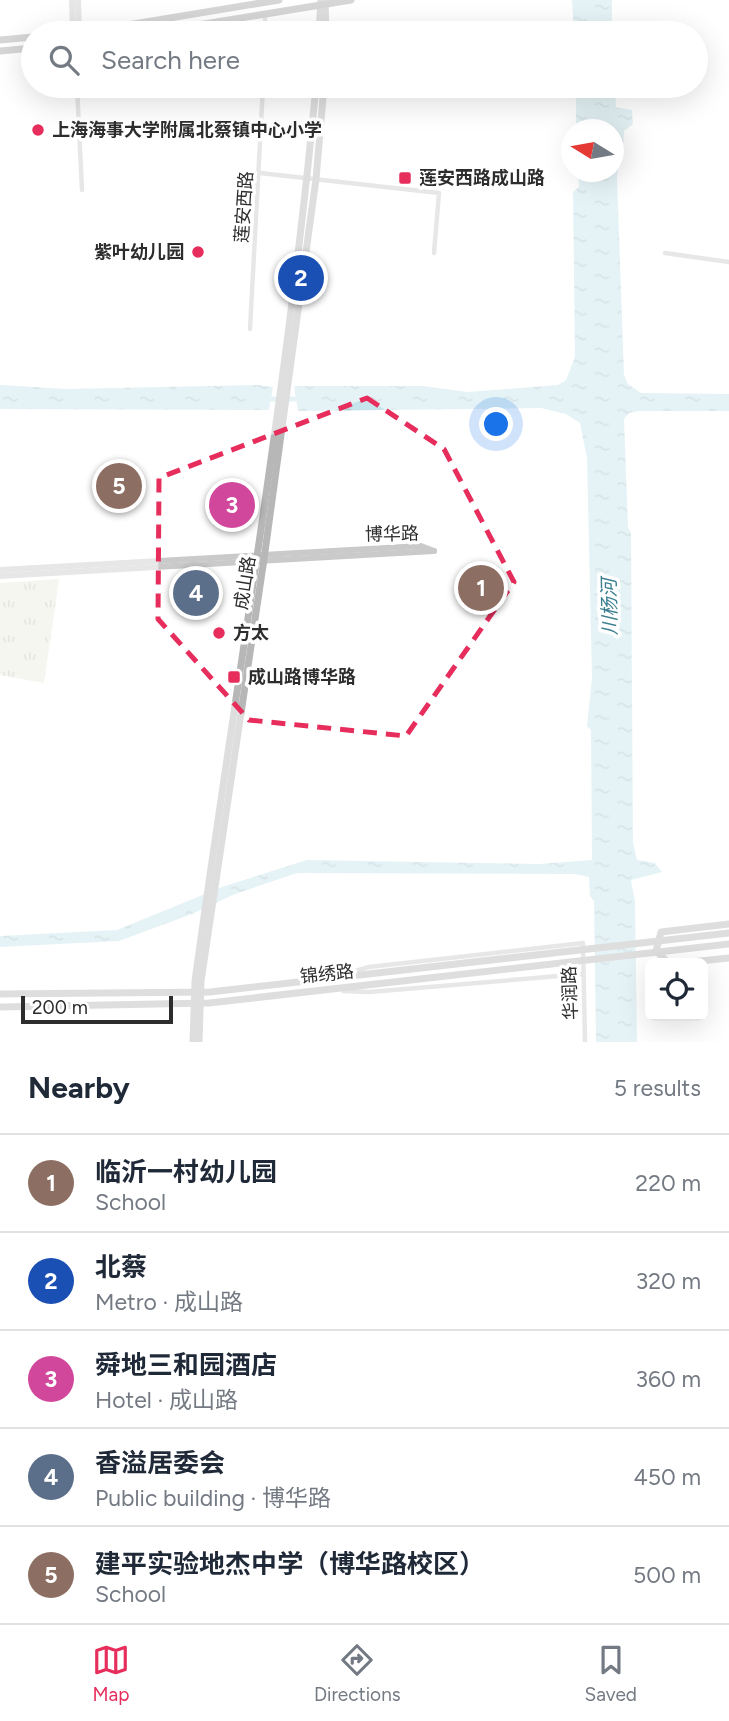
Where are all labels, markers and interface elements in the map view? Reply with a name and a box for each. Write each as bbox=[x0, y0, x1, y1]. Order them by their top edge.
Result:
search box bbox=[21, 21, 708, 98]
icon: search bbox=[45, 41, 83, 79]
text: Search here bbox=[101, 44, 240, 76]
place label: 上海海事大学附属北蔡镇中心小学 bbox=[52, 119, 322, 141]
north arrow bbox=[561, 119, 624, 182]
marker: 上海海事大学附属北蔡镇中心小学 bbox=[30, 122, 46, 138]
place label: 莲安西路成山路 bbox=[419, 167, 545, 189]
street label: 莲安西路 bbox=[231, 170, 257, 244]
marker: 莲安西路成山路 bbox=[397, 170, 413, 186]
place label: 紫叶幼儿园 bbox=[94, 241, 184, 263]
marker: 紫叶幼儿园 bbox=[190, 244, 206, 260]
pin: 2 bbox=[278, 252, 324, 304]
your location bbox=[479, 407, 513, 441]
pin: 5 bbox=[96, 460, 142, 512]
pin: 3 bbox=[209, 479, 255, 531]
street label: 博华路 bbox=[365, 523, 419, 545]
street label: 成山路 bbox=[230, 555, 260, 611]
pin: 1 bbox=[458, 562, 504, 614]
pin: 4 bbox=[173, 567, 219, 619]
water label: 川杨河 bbox=[597, 574, 621, 636]
place label: 方太 bbox=[233, 622, 269, 644]
marker: 方太 bbox=[211, 625, 227, 641]
place label: 成山路博华路 bbox=[248, 666, 356, 688]
marker: 成山路博华路 bbox=[226, 669, 242, 685]
map controls bbox=[645, 958, 708, 1021]
button: locate bbox=[645, 958, 708, 1021]
street label: 锦绣路 bbox=[299, 960, 355, 988]
street label: 华润路 bbox=[558, 966, 582, 1020]
scale bar bbox=[21, 993, 173, 1025]
text: 200 m bbox=[32, 996, 88, 1019]
text: Nearby bbox=[28, 1069, 130, 1106]
text: 5 results bbox=[614, 1074, 701, 1102]
text: 临沂一村幼儿园 bbox=[95, 1156, 277, 1188]
text: 1 bbox=[46, 1169, 56, 1197]
text: 220 m bbox=[635, 1169, 701, 1197]
text: School bbox=[95, 1188, 166, 1216]
text: 北蔡 bbox=[95, 1251, 147, 1283]
text: 2 bbox=[44, 1267, 58, 1295]
text: 320 m bbox=[636, 1267, 701, 1295]
text: Metro · 成山路 bbox=[95, 1288, 243, 1316]
text: 舜地三和园酒店 bbox=[95, 1349, 277, 1381]
text: 3 bbox=[45, 1365, 57, 1393]
text: 360 m bbox=[635, 1365, 701, 1393]
text: Hotel · 成山路 bbox=[95, 1386, 238, 1414]
text: 香溢居委会 bbox=[95, 1447, 225, 1479]
text: 4 bbox=[44, 1463, 58, 1491]
text: 450 m bbox=[633, 1463, 701, 1491]
text: Public building · 博华路 bbox=[95, 1484, 331, 1512]
text: 建平实验地杰中学（博华路校区） bbox=[95, 1548, 485, 1580]
text: 5 bbox=[44, 1561, 58, 1589]
text: 500 m bbox=[633, 1561, 701, 1589]
text: School bbox=[95, 1580, 166, 1608]
tab: Map bbox=[92, 1641, 130, 1706]
tab: Directions bbox=[314, 1641, 401, 1706]
tab: Saved bbox=[585, 1641, 637, 1706]

